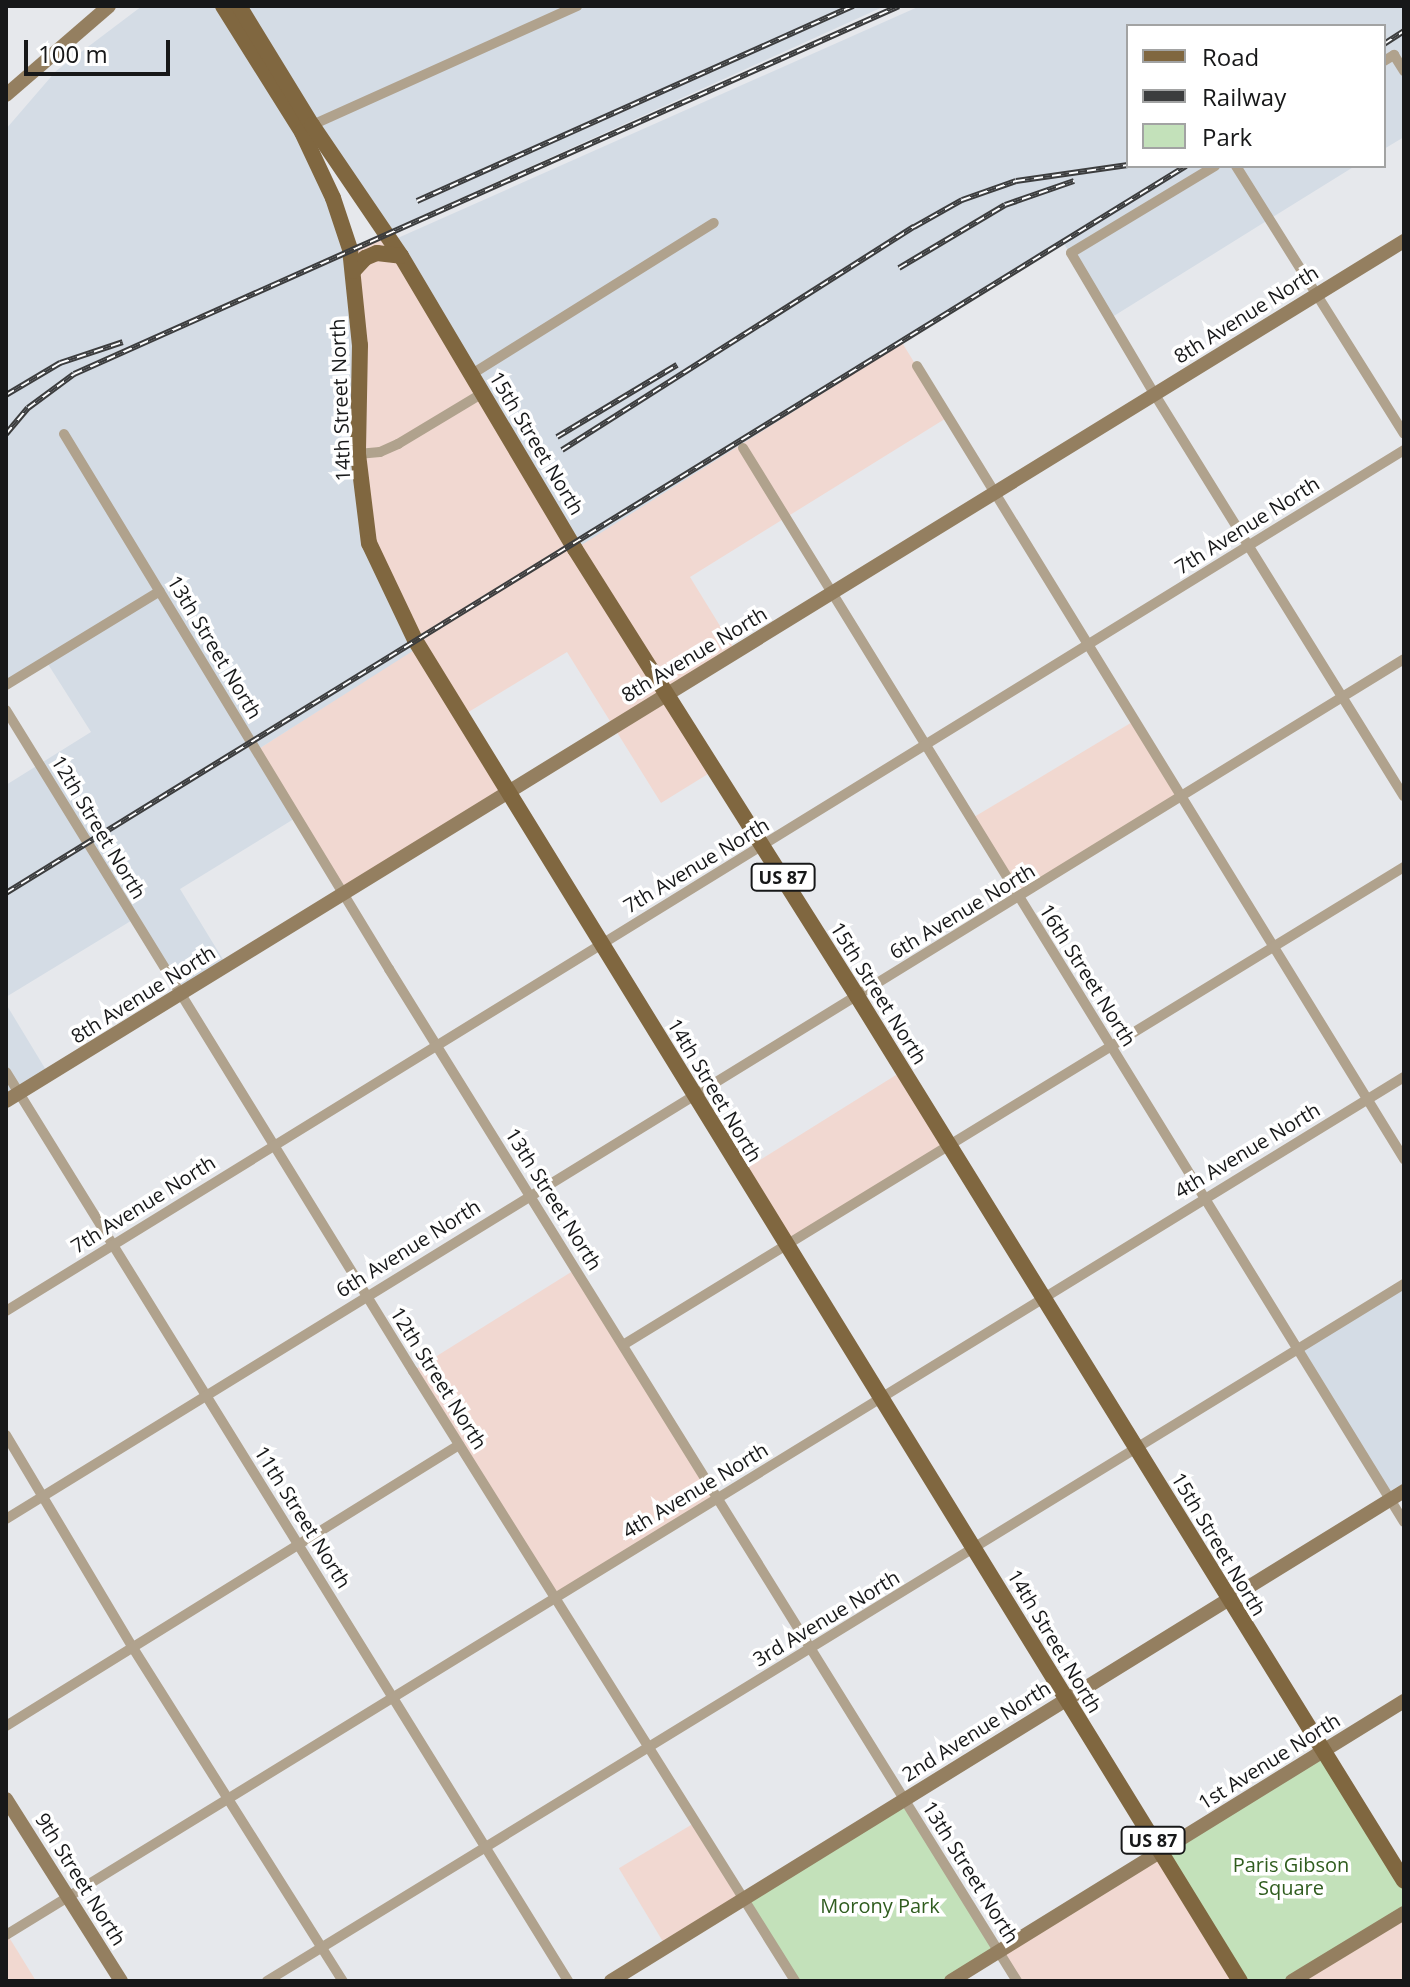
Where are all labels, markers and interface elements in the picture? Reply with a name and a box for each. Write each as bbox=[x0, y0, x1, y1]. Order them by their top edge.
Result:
scale bar bbox=[28, 24, 174, 74]
legend bbox=[1126, 24, 1386, 168]
text: 100 m bbox=[38, 37, 108, 70]
text: Road bbox=[1202, 40, 1259, 73]
text: Railway bbox=[1202, 80, 1286, 113]
text: Park bbox=[1202, 120, 1252, 153]
street label: 8th Avenue North bbox=[1169, 260, 1323, 368]
street label: 14th Street North bbox=[325, 318, 355, 482]
street label: 15th Street North bbox=[485, 367, 589, 519]
street label: 7th Avenue North bbox=[1170, 471, 1324, 579]
street label: 13th Street North bbox=[163, 571, 267, 723]
street label: 8th Avenue North bbox=[617, 601, 771, 707]
street label: 12th Street North bbox=[47, 751, 151, 903]
street label: 7th Avenue North bbox=[619, 812, 773, 918]
street label: 6th Avenue North bbox=[885, 858, 1039, 964]
road number: US 87 bbox=[749, 863, 817, 891]
street label: 16th Street North bbox=[1035, 899, 1141, 1051]
street label: 15th Street North bbox=[826, 917, 932, 1069]
street label: 8th Avenue North bbox=[66, 940, 220, 1048]
street label: 14th Street North bbox=[663, 1014, 767, 1166]
street label: 4th Avenue North bbox=[1170, 1097, 1324, 1203]
street label: 13th Street North bbox=[501, 1123, 607, 1275]
street label: 7th Avenue North bbox=[66, 1150, 220, 1258]
street label: 6th Avenue North bbox=[331, 1194, 485, 1302]
street label: 12th Street North bbox=[386, 1302, 492, 1454]
street label: 4th Avenue North bbox=[618, 1437, 772, 1543]
street label: 11th Street North bbox=[250, 1441, 356, 1593]
street label: 15th Street North bbox=[1167, 1468, 1271, 1620]
street label: 3rd Avenue North bbox=[748, 1565, 904, 1671]
street label: 14th Street North bbox=[1003, 1565, 1107, 1717]
street label: 2nd Avenue North bbox=[897, 1676, 1055, 1786]
street label: 1st Avenue North bbox=[1194, 1708, 1344, 1814]
street label: 13th Street North bbox=[918, 1796, 1024, 1948]
street label: 9th Street North bbox=[31, 1808, 131, 1950]
road number: US 87 bbox=[1119, 1826, 1187, 1854]
park label: Paris Gibson Square bbox=[1233, 1853, 1349, 1900]
park label: Morony Park bbox=[820, 1893, 940, 1917]

